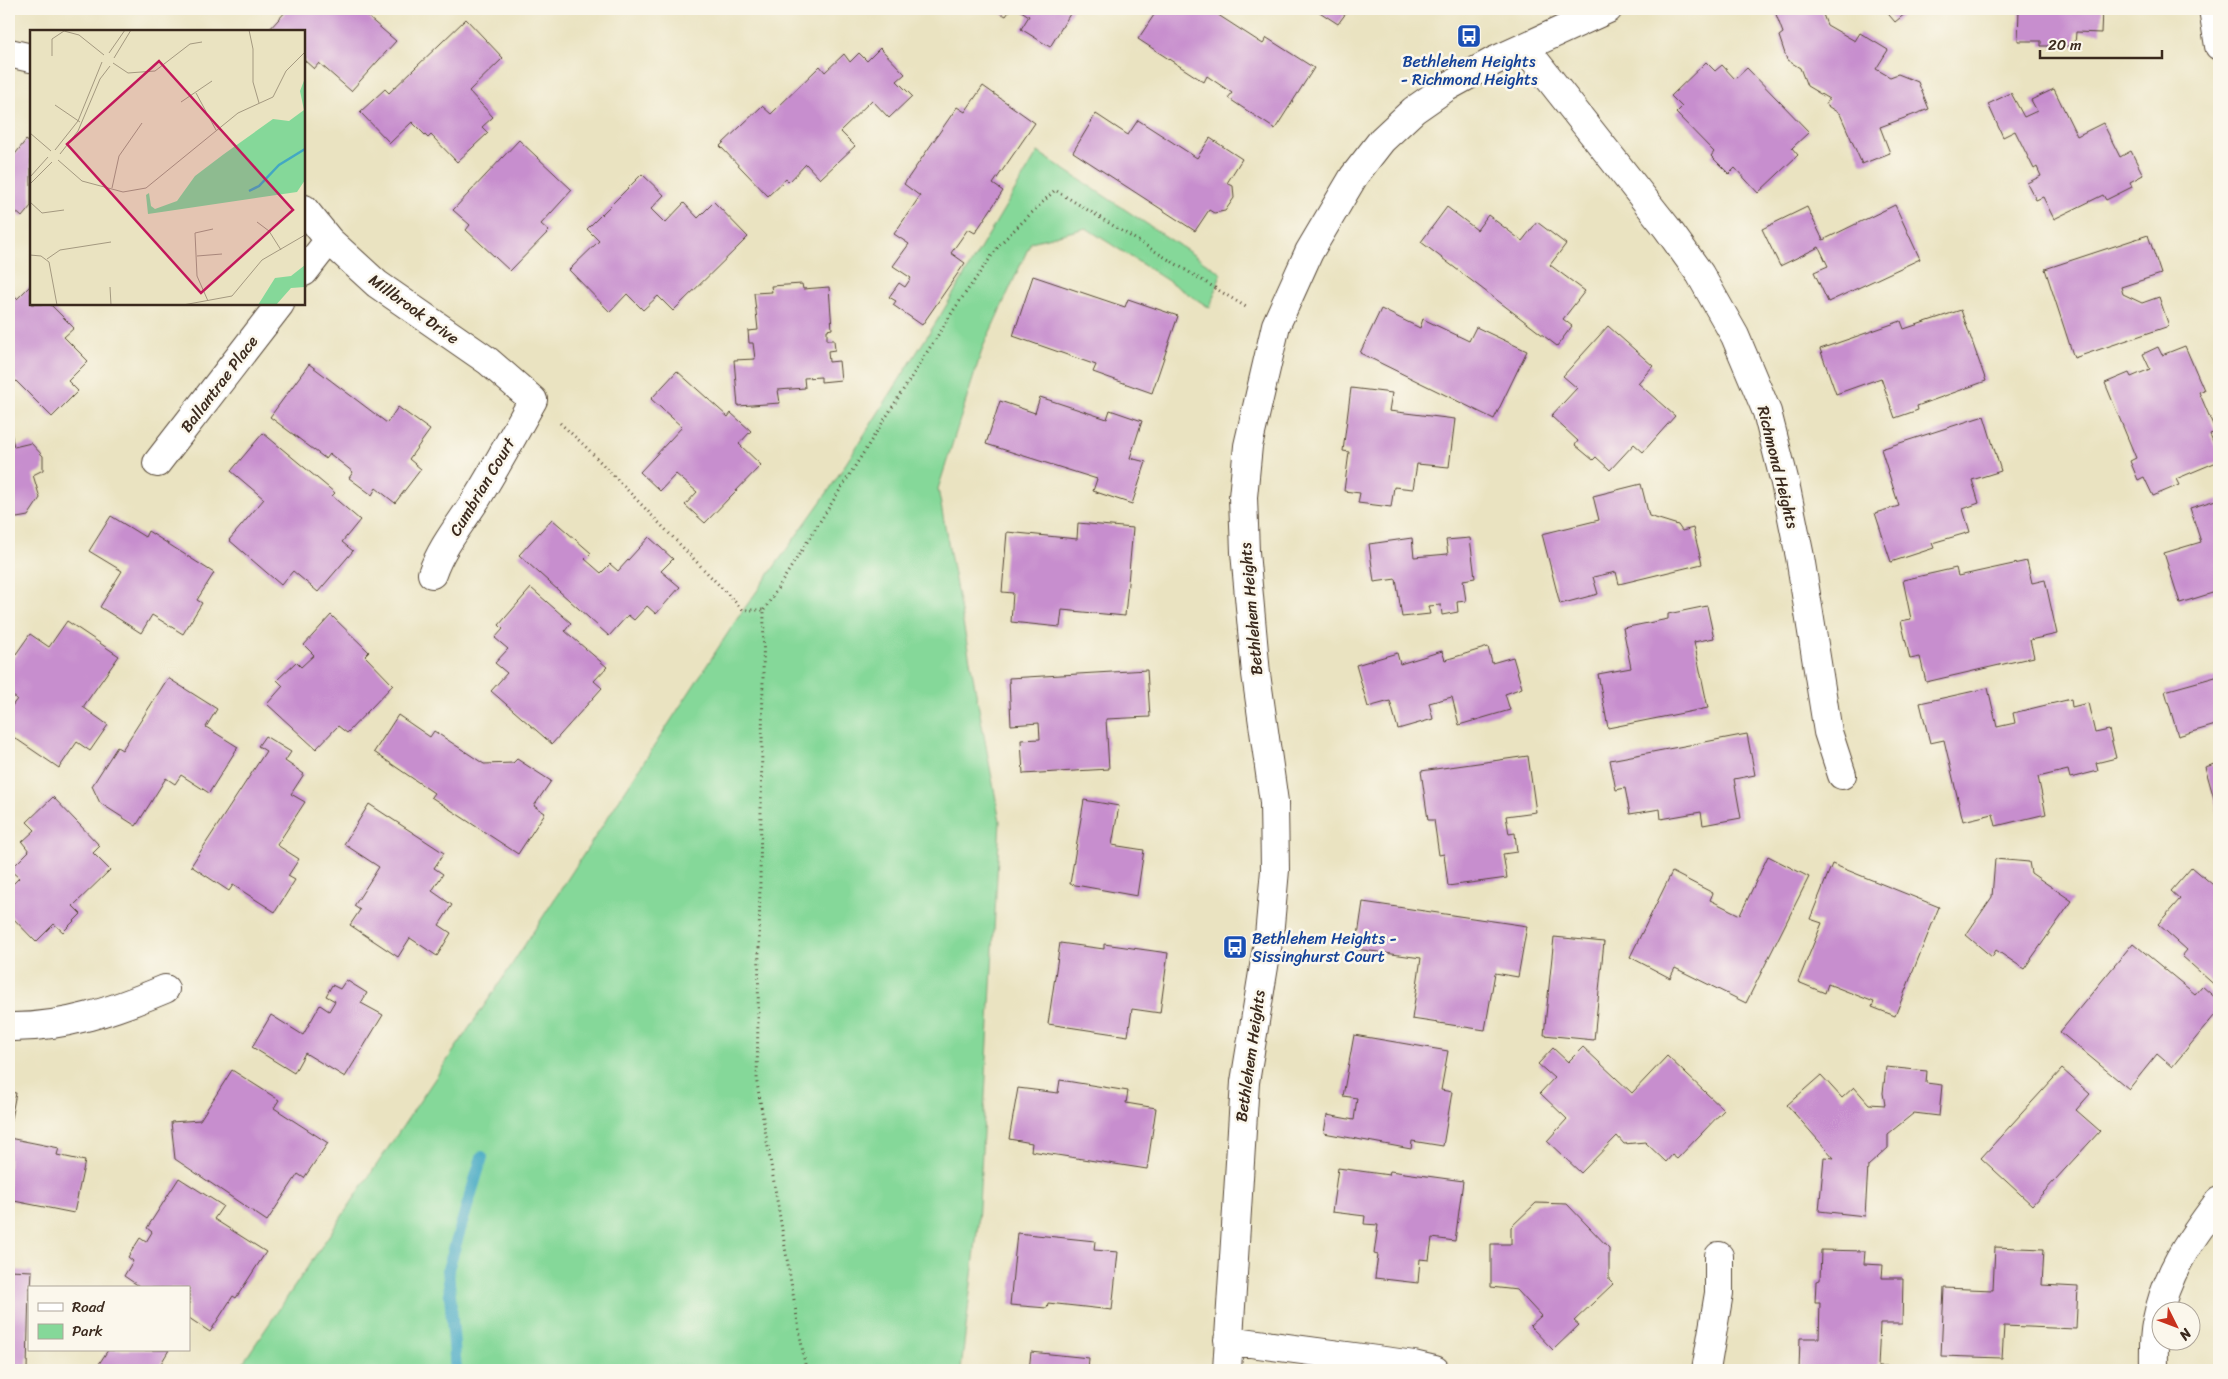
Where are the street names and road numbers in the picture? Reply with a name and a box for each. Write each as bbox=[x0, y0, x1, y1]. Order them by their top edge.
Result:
street label: Millbrook Drive bbox=[362, 266, 466, 352]
street label: Ballantrae Place bbox=[173, 329, 266, 439]
street label: Richmond Heights bbox=[1749, 403, 1807, 532]
street label: Cumbrian Court bbox=[441, 432, 523, 542]
street label: Bethlehem Heights bbox=[1231, 541, 1271, 677]
street label: Bethlehem Heights bbox=[1226, 988, 1274, 1124]

